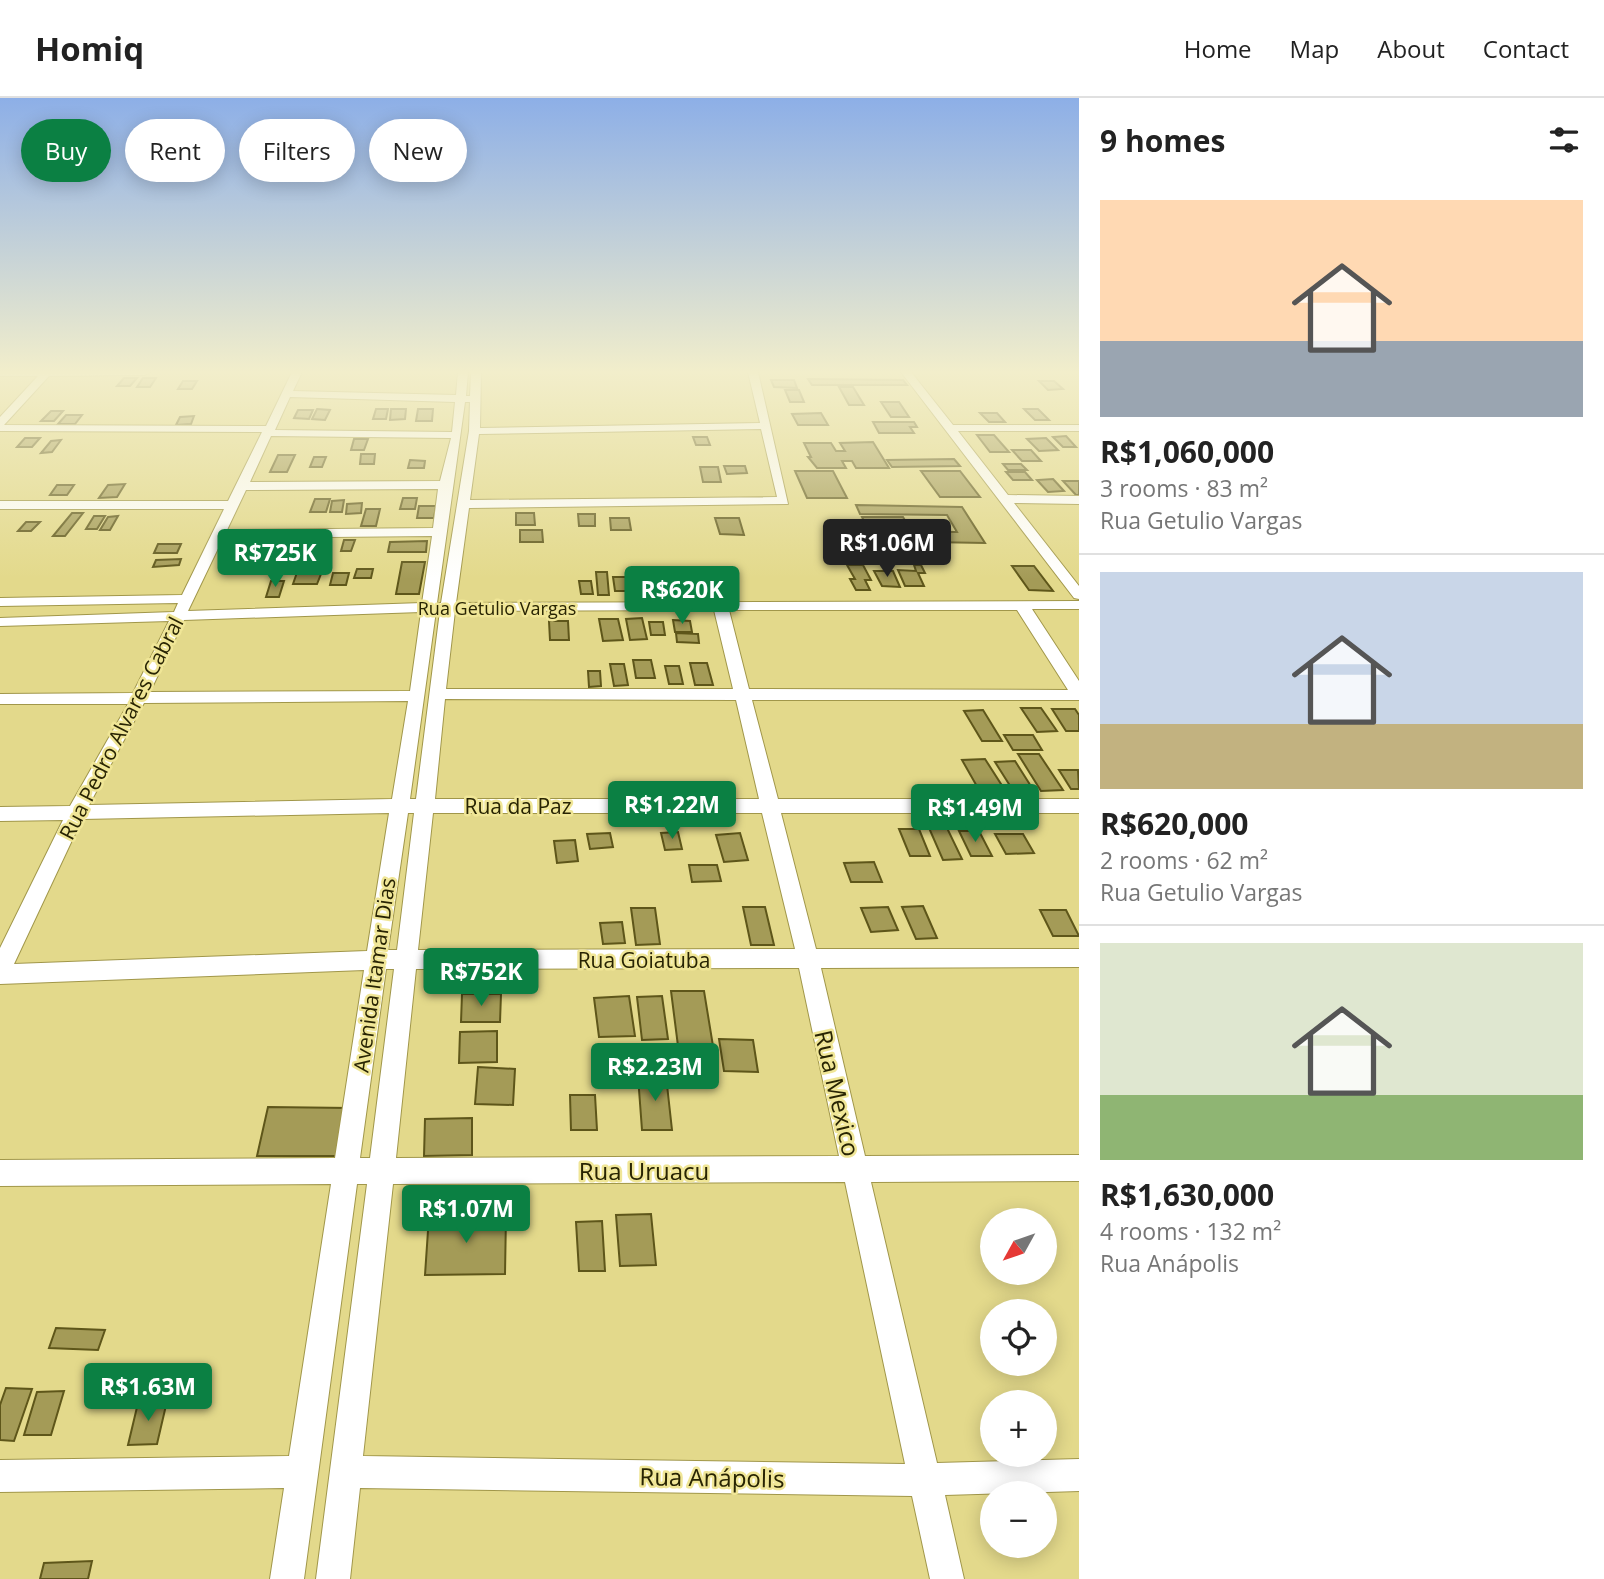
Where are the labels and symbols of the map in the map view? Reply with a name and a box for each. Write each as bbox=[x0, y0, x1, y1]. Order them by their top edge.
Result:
pin: R$1.06M bbox=[822, 519, 952, 579]
pin: R$725K bbox=[218, 530, 332, 589]
pin: R$620K bbox=[625, 566, 739, 626]
street label: Rua Getulio Vargas bbox=[418, 596, 576, 620]
street label: Rua Pedro Alvares Cabral bbox=[53, 612, 189, 844]
pin: R$1.22M bbox=[607, 782, 737, 841]
pin: R$1.49M bbox=[910, 784, 1040, 844]
street label: Rua da Paz bbox=[464, 792, 572, 820]
street label: Avenida Itamar Dias bbox=[346, 876, 402, 1074]
street label: Rua Goiatuba bbox=[578, 946, 710, 974]
pin: R$752K bbox=[424, 948, 538, 1008]
street label: Rua Mexico bbox=[807, 1027, 869, 1159]
pin: R$2.23M bbox=[590, 1044, 720, 1103]
street label: Rua Uruacu bbox=[579, 1154, 709, 1187]
pin: R$1.07M bbox=[401, 1186, 531, 1245]
north arrow bbox=[980, 1208, 1057, 1284]
pin: R$1.63M bbox=[83, 1364, 213, 1423]
street label: Rua Anápolis bbox=[639, 1459, 785, 1495]

